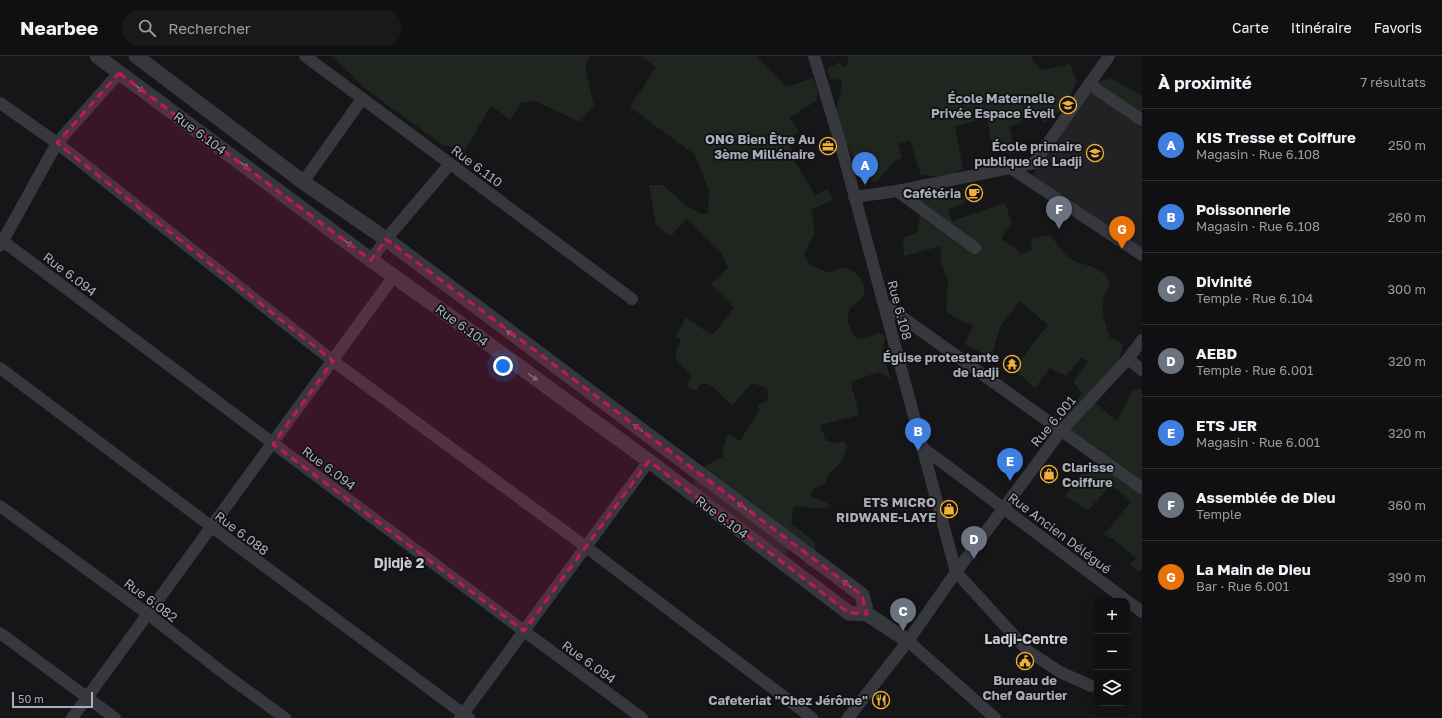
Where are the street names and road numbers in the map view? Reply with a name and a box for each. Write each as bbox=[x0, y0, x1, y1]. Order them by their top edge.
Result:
street label: Rue 6.104 bbox=[171, 108, 229, 158]
street label: Rue 6.110 bbox=[448, 142, 506, 190]
street label: Rue 6.094 bbox=[40, 249, 100, 299]
street label: Rue 6.108 bbox=[884, 278, 916, 342]
street label: Rue 6.104 bbox=[433, 301, 492, 350]
street label: Rue 6.001 bbox=[1027, 392, 1079, 450]
street label: Rue 6.094 bbox=[299, 443, 359, 493]
street label: Rue Ancien Délégué bbox=[1005, 489, 1115, 577]
street label: Rue 6.104 bbox=[693, 492, 751, 542]
street label: Rue 6.088 bbox=[212, 508, 272, 558]
street label: Rue 6.082 bbox=[121, 575, 181, 625]
street label: Rue 6.094 bbox=[559, 637, 619, 687]

